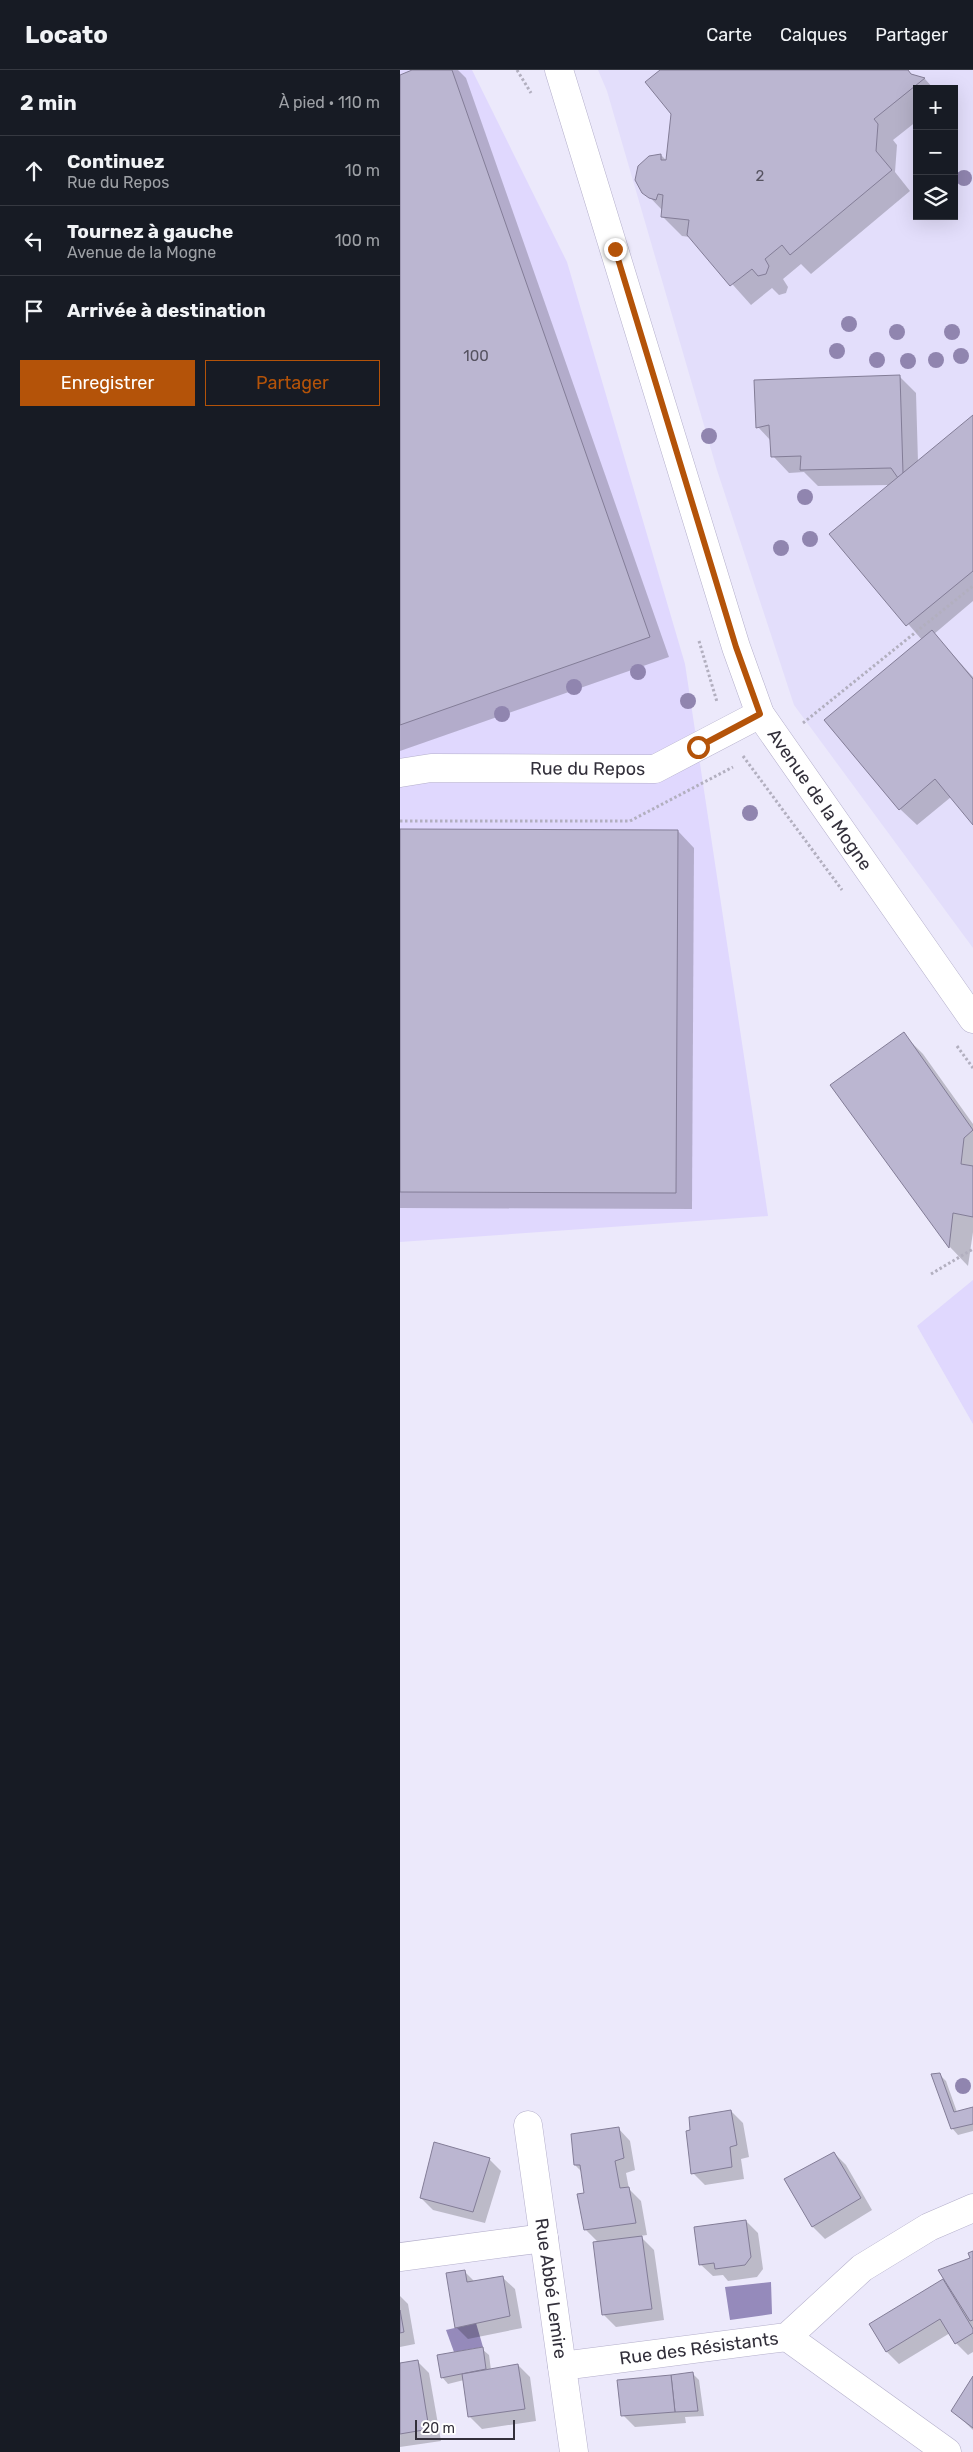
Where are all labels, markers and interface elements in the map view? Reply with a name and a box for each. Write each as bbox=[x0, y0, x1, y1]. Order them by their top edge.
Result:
text: Locato bbox=[25, 21, 108, 49]
text: Carte bbox=[706, 24, 752, 46]
text: Calques bbox=[780, 24, 847, 46]
text: Partager bbox=[875, 24, 948, 46]
map controls bbox=[913, 85, 958, 220]
button: + bbox=[913, 85, 958, 130]
text: 2 min bbox=[20, 90, 77, 115]
text: À pied · 110 m bbox=[279, 93, 380, 112]
button: − bbox=[913, 130, 958, 175]
text: Continuez bbox=[67, 150, 165, 173]
icon: ahead bbox=[20, 157, 48, 185]
text: 10 m bbox=[345, 161, 380, 180]
house number: 2 bbox=[756, 167, 765, 185]
text: Rue du Repos bbox=[67, 173, 169, 192]
button: layers bbox=[913, 175, 958, 220]
text: Tournez à gauche bbox=[67, 220, 233, 243]
icon: left bbox=[20, 227, 48, 255]
text: 100 m bbox=[335, 231, 380, 250]
route end bbox=[604, 238, 627, 261]
text: Avenue de la Mogne bbox=[67, 243, 216, 262]
icon: arrive bbox=[20, 297, 48, 325]
text: Arrivée à destination bbox=[67, 299, 266, 322]
house number: 100 bbox=[463, 347, 489, 365]
button: Enregistrer bbox=[20, 360, 195, 406]
button: Partager bbox=[205, 360, 380, 406]
street label: Avenue de la Mogne bbox=[763, 724, 877, 875]
route start bbox=[687, 736, 710, 759]
street label: Rue du Repos bbox=[530, 757, 645, 780]
street label: Rue Abbé Lemire bbox=[530, 2217, 572, 2360]
street label: Rue des Résistants bbox=[618, 2327, 780, 2370]
scale bar bbox=[415, 2417, 515, 2440]
text: 20 m bbox=[422, 2420, 455, 2437]

